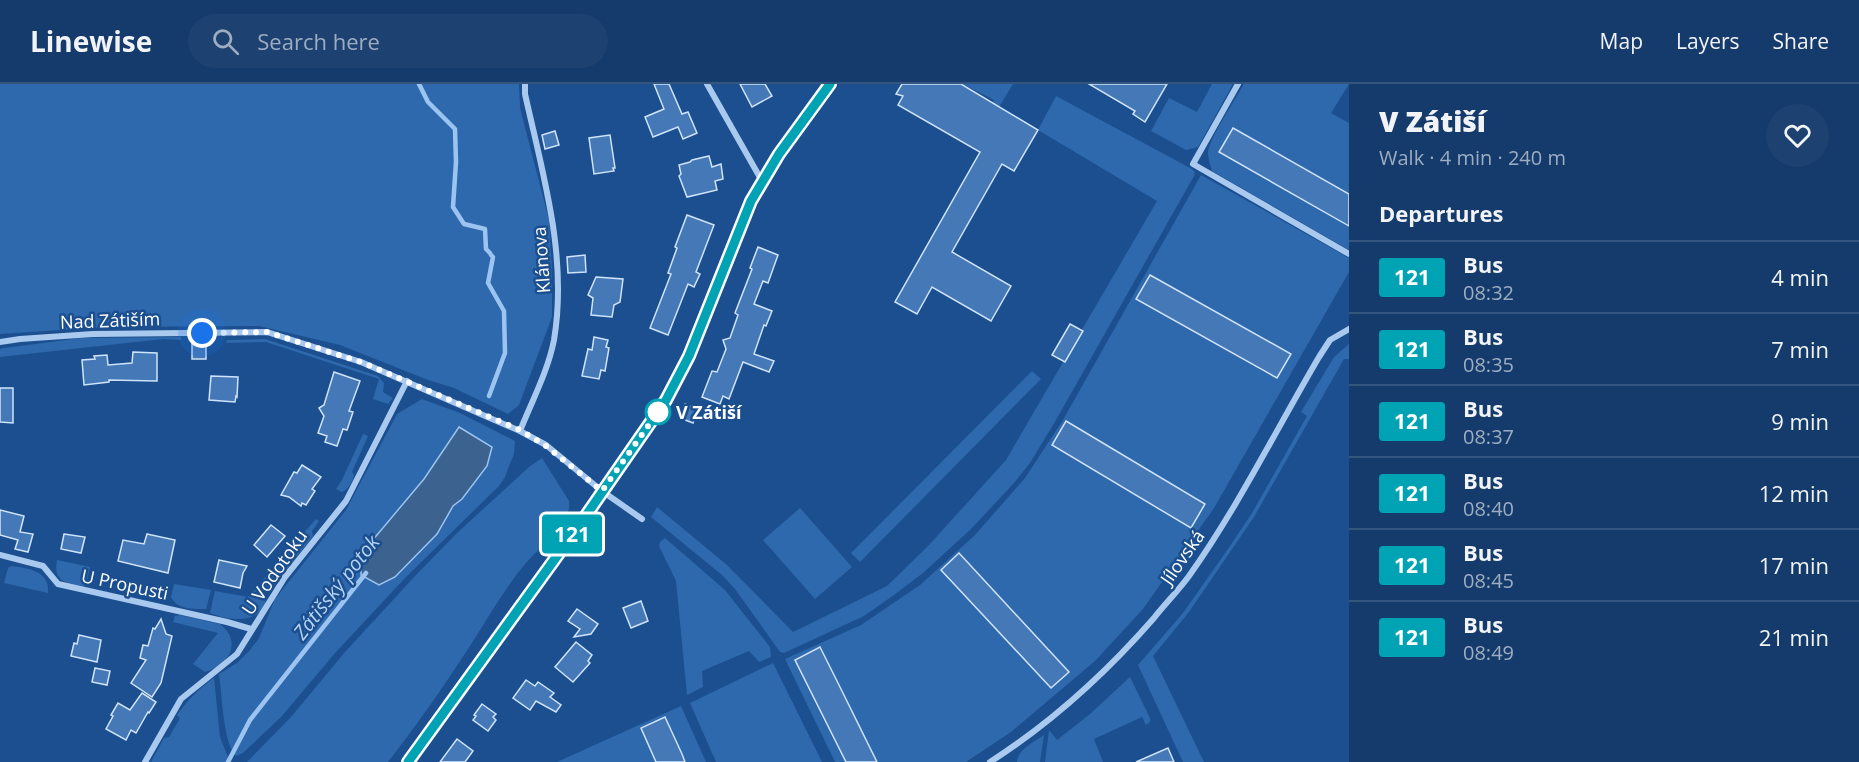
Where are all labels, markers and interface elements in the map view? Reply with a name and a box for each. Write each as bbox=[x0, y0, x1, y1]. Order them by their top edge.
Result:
search box bbox=[188, 14, 608, 68]
text: Linewise bbox=[30, 22, 152, 60]
icon: search bbox=[209, 25, 242, 58]
text: Search here bbox=[257, 26, 380, 56]
text: Map bbox=[1600, 27, 1643, 55]
text: Layers bbox=[1676, 27, 1740, 55]
text: Share bbox=[1773, 27, 1829, 55]
text: V Zátiší bbox=[1379, 102, 1486, 140]
button: heart bbox=[1766, 104, 1829, 167]
text: Walk · 4 min · 240 m bbox=[1379, 144, 1566, 171]
text: Departures bbox=[1379, 198, 1503, 228]
street label: Klánova bbox=[527, 226, 555, 294]
text: Bus bbox=[1463, 249, 1503, 279]
text: 4 min bbox=[1771, 262, 1829, 292]
text: 121 bbox=[1394, 263, 1430, 291]
text: 08:32 bbox=[1463, 279, 1514, 306]
street label: Nad Zátiším bbox=[59, 306, 161, 334]
your location bbox=[187, 318, 217, 348]
text: Bus bbox=[1463, 321, 1503, 351]
text: 7 min bbox=[1771, 334, 1829, 364]
text: 121 bbox=[1394, 335, 1430, 363]
text: 08:35 bbox=[1463, 351, 1514, 378]
text: Bus bbox=[1463, 393, 1503, 423]
marker: V Zátiší bbox=[645, 399, 671, 425]
place label: V Zátiší bbox=[676, 400, 743, 424]
text: 9 min bbox=[1771, 406, 1829, 436]
text: 121 bbox=[1394, 407, 1430, 435]
text: 08:37 bbox=[1463, 423, 1514, 450]
text: Bus bbox=[1463, 465, 1503, 495]
text: 12 min bbox=[1759, 478, 1829, 508]
text: 121 bbox=[1394, 479, 1430, 507]
text: 08:40 bbox=[1463, 495, 1514, 522]
line badge: 121 bbox=[538, 514, 606, 554]
text: 121 bbox=[554, 520, 590, 548]
street label: U Vodotoku bbox=[236, 525, 312, 619]
street label: Jílovská bbox=[1153, 525, 1210, 591]
water label: Zátišský potok bbox=[286, 528, 386, 646]
text: Bus bbox=[1463, 537, 1503, 567]
text: 17 min bbox=[1759, 550, 1829, 580]
text: 121 bbox=[1394, 551, 1430, 579]
street label: U Propusti bbox=[79, 563, 171, 605]
text: 08:45 bbox=[1463, 567, 1514, 594]
text: Bus bbox=[1463, 609, 1503, 639]
text: 21 min bbox=[1759, 622, 1829, 652]
text: 121 bbox=[1394, 623, 1430, 651]
text: 08:49 bbox=[1463, 639, 1514, 666]

